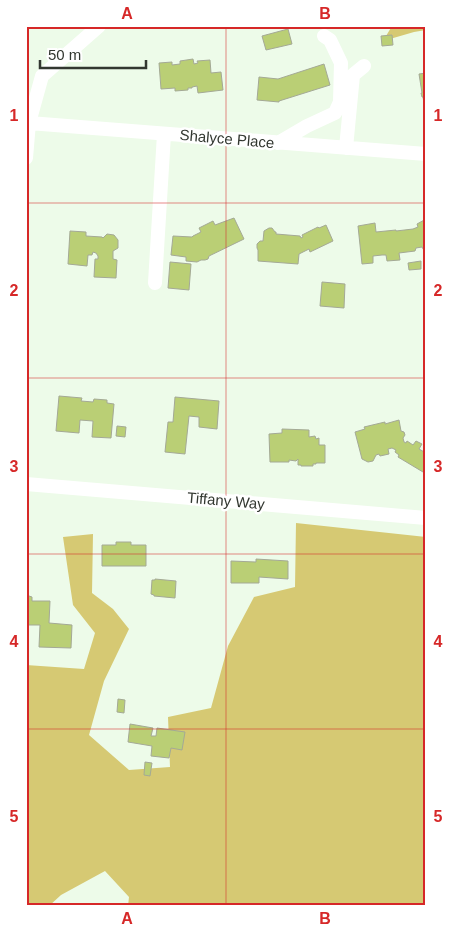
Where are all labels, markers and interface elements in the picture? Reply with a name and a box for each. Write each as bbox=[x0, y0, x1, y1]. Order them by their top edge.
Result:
text: A bbox=[121, 5, 133, 22]
text: B bbox=[319, 5, 331, 22]
scale bar bbox=[40, 38, 146, 70]
text: 50 m bbox=[48, 46, 81, 63]
text: 1 bbox=[10, 107, 19, 124]
text: 1 bbox=[434, 107, 443, 124]
street label: Shalyce Place bbox=[179, 126, 275, 151]
text: 2 bbox=[10, 282, 19, 299]
text: 2 bbox=[434, 282, 443, 299]
text: 3 bbox=[10, 458, 19, 475]
text: 3 bbox=[434, 458, 443, 475]
street label: Tiffany Way bbox=[187, 489, 266, 512]
text: 4 bbox=[10, 633, 19, 650]
text: 4 bbox=[434, 633, 443, 650]
text: 5 bbox=[10, 808, 19, 825]
text: 5 bbox=[434, 808, 443, 825]
text: A bbox=[121, 910, 133, 927]
text: B bbox=[319, 910, 331, 927]

